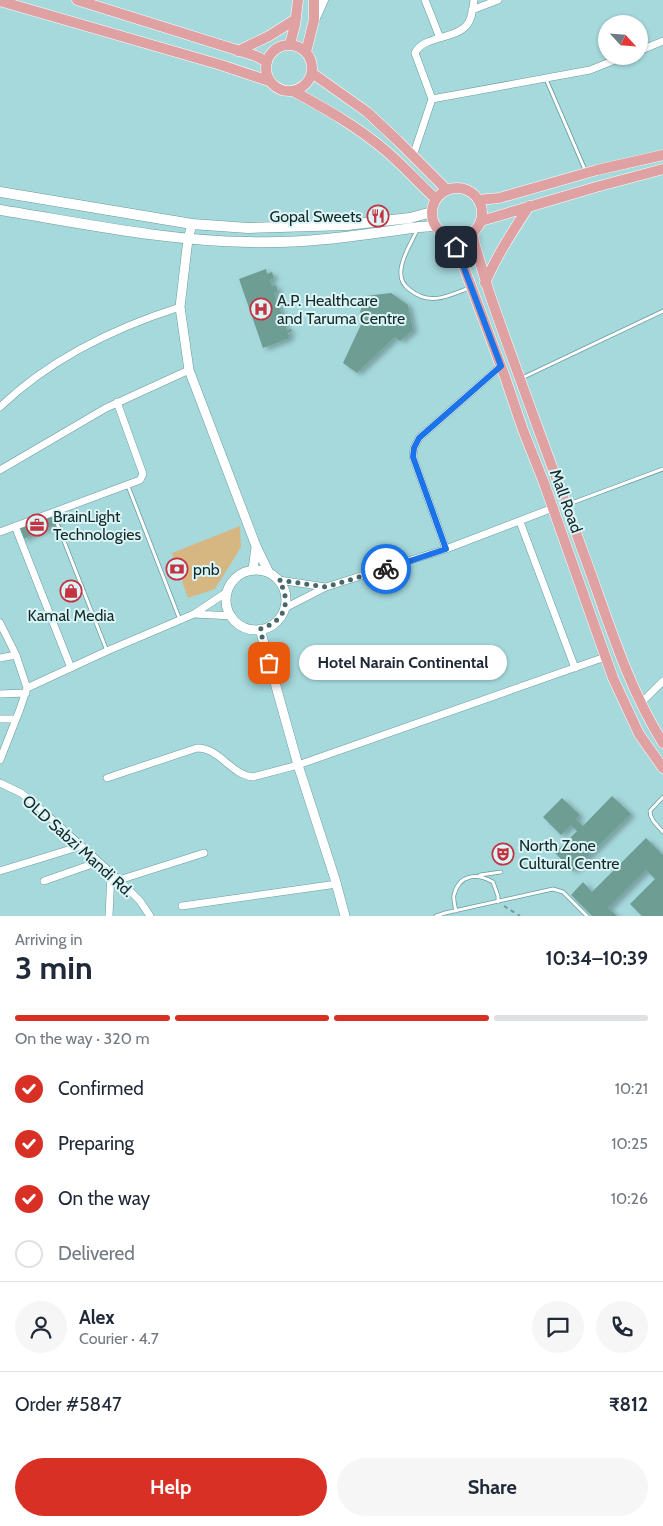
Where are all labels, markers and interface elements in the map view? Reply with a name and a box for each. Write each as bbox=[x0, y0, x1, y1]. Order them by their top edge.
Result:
north arrow bbox=[598, 15, 648, 65]
map controls bbox=[598, 15, 648, 65]
restaurant icon: Gopal Sweets bbox=[366, 204, 390, 228]
place label: Gopal Sweets bbox=[269, 207, 362, 226]
pin bbox=[435, 226, 477, 268]
icon: home bbox=[442, 233, 470, 261]
place label: A.P. Healthcare and Taruma Centre bbox=[277, 291, 405, 328]
hospital icon: A.P. Healthcare and Taruma Centre bbox=[249, 297, 273, 321]
street label: Mall Road bbox=[546, 467, 586, 535]
place label: BrainLight Technologies bbox=[53, 507, 141, 544]
office icon: BrainLight Technologies bbox=[25, 513, 49, 537]
courier bbox=[361, 544, 411, 594]
icon: bike bbox=[372, 555, 400, 583]
bank icon: pnb bbox=[165, 557, 189, 581]
place label: pnb bbox=[193, 560, 220, 579]
shop icon: Kamal Media bbox=[59, 579, 83, 603]
place label: Kamal Media bbox=[28, 606, 115, 625]
pin bbox=[248, 642, 290, 684]
callout: Hotel Narain Continental bbox=[299, 646, 506, 680]
icon: bag bbox=[255, 649, 283, 677]
text: Hotel Narain Continental bbox=[318, 653, 488, 672]
street label: OLD Sabzi Mandi Rd. bbox=[19, 791, 137, 901]
place label: North Zone Cultural Centre bbox=[519, 836, 620, 873]
theatre icon: North Zone Cultural Centre bbox=[491, 842, 515, 866]
text: Arriving in bbox=[15, 930, 82, 949]
text: 10:34–10:39 bbox=[545, 947, 648, 970]
text: 3 min bbox=[15, 948, 93, 987]
text: On the way · 320 m bbox=[15, 1029, 149, 1048]
icon: check bbox=[15, 1075, 43, 1103]
text: Confirmed bbox=[58, 1077, 144, 1100]
text: 10:21 bbox=[615, 1079, 648, 1098]
icon: check bbox=[15, 1130, 43, 1158]
text: Preparing bbox=[58, 1132, 134, 1155]
text: 10:25 bbox=[611, 1134, 648, 1153]
icon: check bbox=[15, 1185, 43, 1213]
text: On the way bbox=[58, 1187, 150, 1210]
text: 10:26 bbox=[611, 1189, 648, 1208]
text: Delivered bbox=[58, 1242, 135, 1265]
button: person bbox=[15, 1301, 67, 1353]
button: chat bbox=[532, 1301, 584, 1353]
button: phone bbox=[596, 1301, 648, 1353]
text: Alex bbox=[79, 1306, 115, 1329]
text: Courier · 4.7 bbox=[79, 1329, 159, 1348]
text: Order #5847 bbox=[15, 1393, 122, 1416]
text: ₹812 bbox=[609, 1393, 648, 1416]
button: Help bbox=[15, 1458, 327, 1516]
button: Share bbox=[337, 1458, 648, 1516]

